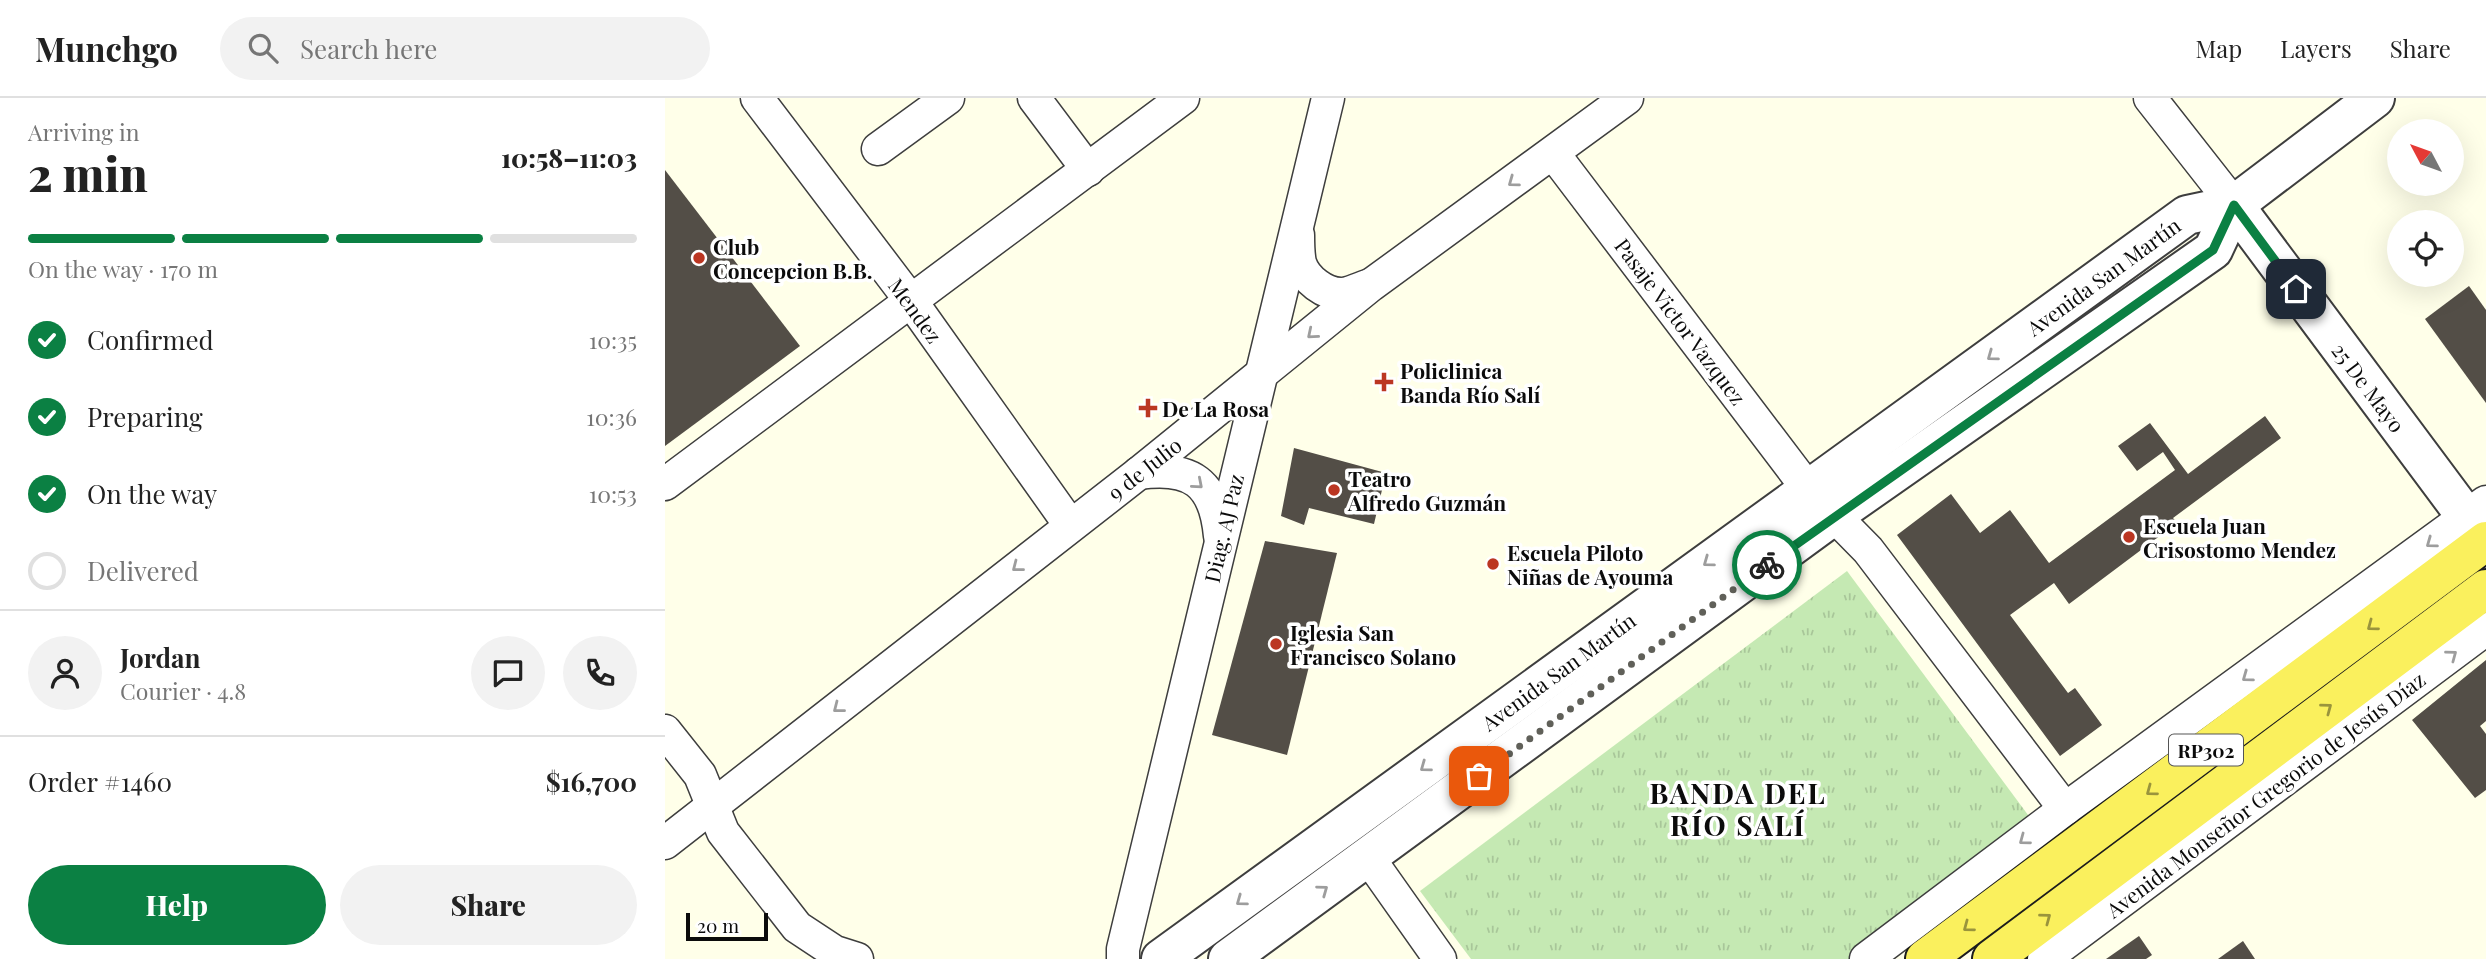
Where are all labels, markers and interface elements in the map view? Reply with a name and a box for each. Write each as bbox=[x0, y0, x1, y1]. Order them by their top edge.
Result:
search box bbox=[220, 17, 710, 80]
text: Munchgo bbox=[35, 26, 178, 70]
icon: search bbox=[244, 29, 282, 67]
text: Search here bbox=[300, 31, 437, 66]
text: Map bbox=[2196, 32, 2242, 64]
text: Layers bbox=[2280, 32, 2352, 64]
text: Share bbox=[2390, 32, 2451, 64]
text: Arriving in bbox=[28, 116, 140, 147]
north arrow bbox=[2387, 119, 2464, 196]
map controls bbox=[2387, 119, 2464, 287]
text: 10:58–11:03 bbox=[501, 140, 637, 175]
text: 2 min bbox=[28, 142, 148, 204]
one-way arrow bbox=[1508, 174, 1520, 186]
street label: Avenida San Martín bbox=[2020, 210, 2186, 342]
button: locate bbox=[2387, 210, 2464, 287]
place label: Club Concepcion B.B. bbox=[713, 232, 872, 284]
street label: Pasaje Victor Vazquez bbox=[1609, 232, 1753, 410]
marker: Club Concepcion B.B. bbox=[691, 250, 707, 266]
text: On the way · 170 m bbox=[28, 253, 218, 284]
pin bbox=[2266, 259, 2326, 319]
icon: home bbox=[2277, 270, 2315, 308]
street label: Mendez bbox=[883, 272, 949, 348]
icon: check bbox=[28, 321, 66, 359]
text: Confirmed bbox=[87, 322, 214, 357]
text: 10:35 bbox=[589, 324, 637, 355]
one-way arrow bbox=[1307, 326, 1320, 338]
street label: 25 De Mayo bbox=[2326, 337, 2412, 437]
one-way arrow bbox=[1987, 348, 2000, 361]
place label: Policlinica Banda Río Salí bbox=[1400, 356, 1541, 408]
marker: Policlinica Banda Río Salí bbox=[1374, 372, 1394, 392]
place label: De La Rosa bbox=[1162, 394, 1269, 422]
icon: check bbox=[28, 398, 66, 436]
text: Preparing bbox=[87, 399, 203, 434]
marker: De La Rosa bbox=[1140, 400, 1156, 416]
text: 10:36 bbox=[586, 401, 637, 432]
street label: 9 de Julio bbox=[1101, 430, 1187, 506]
place label: Teatro Alfredo Guzmán bbox=[1347, 464, 1506, 516]
street label: Diag. AJ Paz bbox=[1197, 471, 1249, 585]
icon: check bbox=[28, 475, 66, 513]
text: On the way bbox=[87, 476, 217, 511]
one-way arrow bbox=[1190, 476, 1203, 488]
text: 10:53 bbox=[589, 478, 637, 509]
marker: Teatro Alfredo Guzmán bbox=[1326, 482, 1342, 498]
place label: Escuela Juan Crisostomo Mendez bbox=[2143, 511, 2336, 563]
marker: Escuela Juan Crisostomo Mendez bbox=[2121, 529, 2137, 545]
courier bbox=[1732, 530, 1802, 600]
one-way arrow bbox=[2426, 535, 2439, 547]
place label: Escuela Piloto Niñas de Ayouma bbox=[1507, 538, 1673, 590]
icon: bike bbox=[1748, 546, 1786, 584]
text: Delivered bbox=[87, 553, 199, 588]
one-way arrow bbox=[1703, 554, 1716, 566]
marker: Escuela Piloto Niñas de Ayouma bbox=[1485, 556, 1501, 572]
one-way arrow bbox=[1012, 559, 1024, 572]
street label: Avenida San Martín bbox=[1475, 605, 1641, 737]
one-way arrow bbox=[2368, 617, 2380, 630]
place label: Iglesia San Francisco Solano bbox=[1290, 618, 1456, 670]
button: person bbox=[28, 636, 102, 710]
button: chat bbox=[471, 636, 545, 710]
button: phone bbox=[563, 636, 637, 710]
marker: Iglesia San Francisco Solano bbox=[1268, 636, 1284, 652]
text: Jordan bbox=[120, 640, 200, 675]
one-way arrow bbox=[2444, 650, 2457, 663]
street label: Avenida Monseñor Gregorio de Jesús Díaz bbox=[2099, 665, 2430, 924]
one-way arrow bbox=[2242, 668, 2255, 681]
text: Courier · 4.8 bbox=[120, 675, 246, 706]
one-way arrow bbox=[833, 699, 846, 712]
one-way arrow bbox=[2319, 704, 2331, 717]
road number: RP302 bbox=[2169, 734, 2243, 765]
pin bbox=[1449, 746, 1509, 806]
icon: bag bbox=[1460, 757, 1498, 795]
one-way arrow bbox=[1420, 759, 1433, 772]
text: Order #1460 bbox=[28, 764, 172, 799]
text: $16,700 bbox=[546, 764, 637, 799]
district label: BANDA DEL RÍO SALÍ bbox=[1649, 774, 1827, 843]
one-way arrow bbox=[2146, 783, 2159, 795]
one-way arrow bbox=[2019, 831, 2032, 844]
button: Help bbox=[28, 865, 326, 945]
button: Share bbox=[340, 865, 637, 945]
one-way arrow bbox=[1315, 886, 1328, 898]
one-way arrow bbox=[1236, 893, 1249, 905]
scale bar bbox=[686, 910, 768, 942]
text: 20 m bbox=[697, 912, 739, 938]
one-way arrow bbox=[2039, 914, 2051, 926]
one-way arrow bbox=[1964, 919, 1976, 931]

